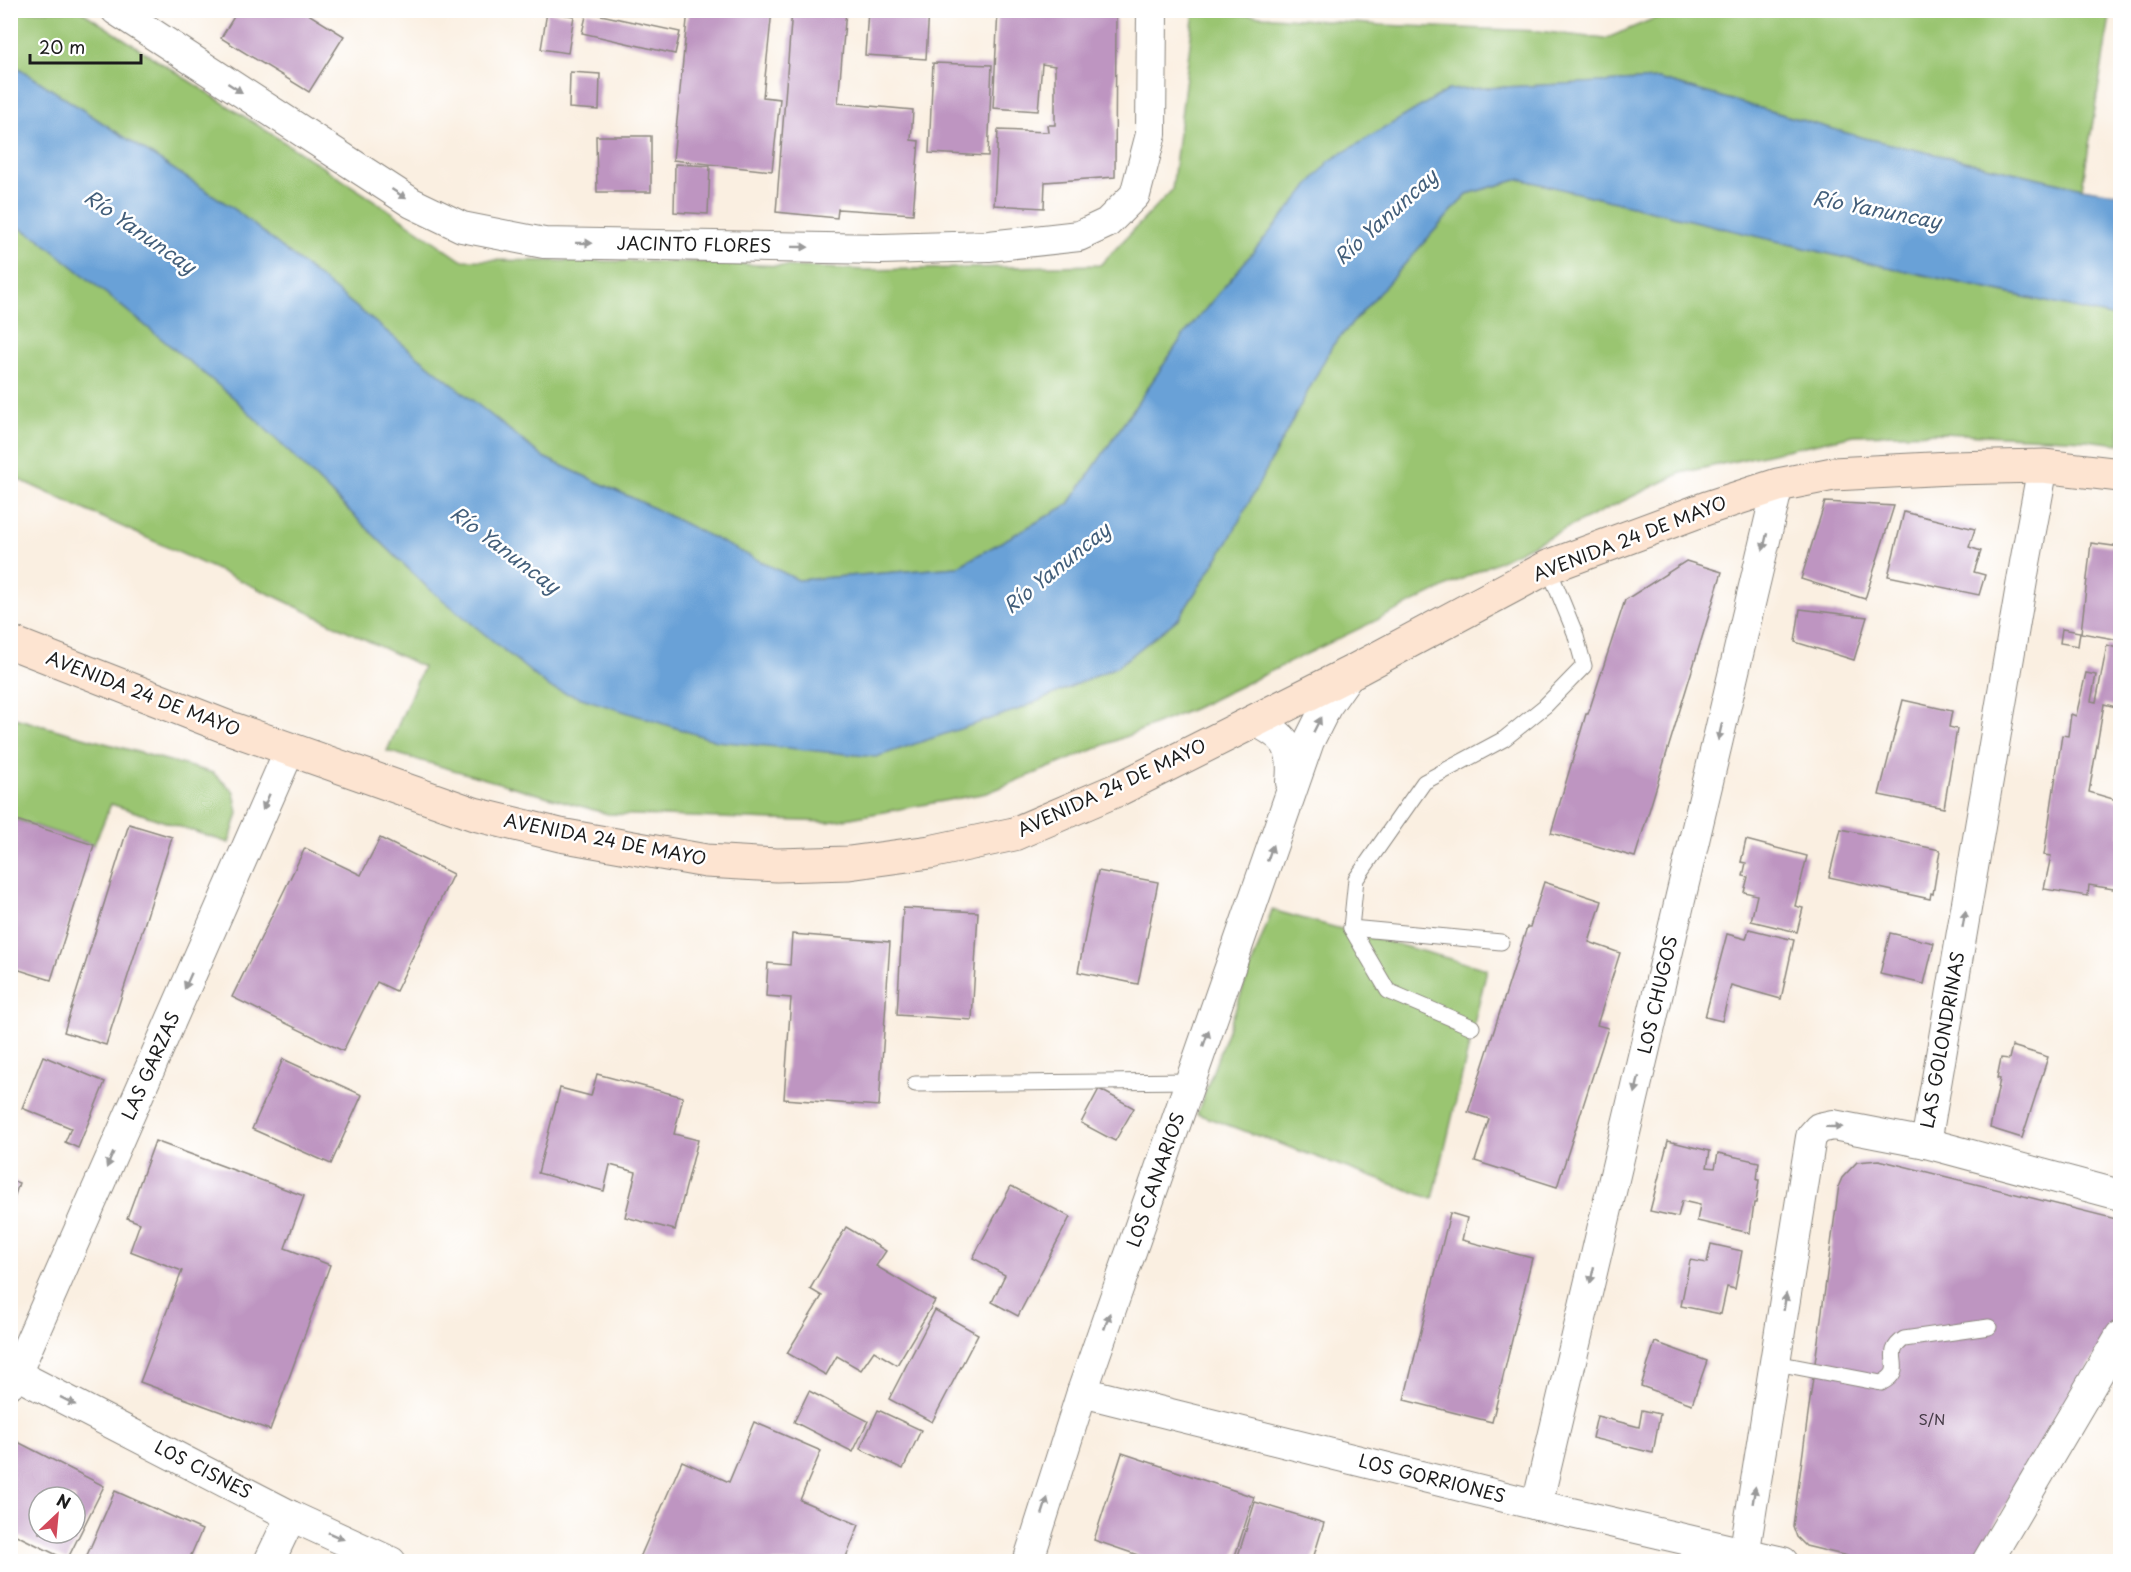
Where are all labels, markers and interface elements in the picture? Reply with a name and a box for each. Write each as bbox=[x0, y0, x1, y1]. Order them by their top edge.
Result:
scale bar bbox=[30, 27, 141, 65]
text: 20 m bbox=[39, 33, 85, 60]
one-way arrow bbox=[227, 82, 243, 93]
water label: Río Yanuncay bbox=[1327, 161, 1445, 271]
water label: Río Yanuncay bbox=[79, 182, 204, 282]
water label: Río Yanuncay bbox=[1810, 182, 1945, 236]
one-way arrow bbox=[390, 189, 407, 200]
street label: JACINTO FLORES bbox=[616, 229, 772, 258]
one-way arrow bbox=[574, 239, 593, 248]
one-way arrow bbox=[790, 242, 809, 252]
street label: AVENIDA 24 DE MAYO bbox=[1529, 488, 1730, 587]
water label: Río Yanuncay bbox=[445, 498, 568, 601]
water label: Río Yanuncay bbox=[996, 514, 1118, 620]
one-way arrow bbox=[1759, 533, 1769, 551]
street label: AVENIDA 24 DE MAYO bbox=[43, 643, 244, 742]
one-way arrow bbox=[1312, 717, 1321, 734]
one-way arrow bbox=[1714, 722, 1724, 741]
street label: AVENIDA 24 DE MAYO bbox=[1012, 731, 1210, 842]
one-way arrow bbox=[262, 794, 271, 811]
street label: AVENIDA 24 DE MAYO bbox=[502, 806, 709, 871]
one-way arrow bbox=[1266, 844, 1276, 862]
one-way arrow bbox=[1960, 910, 1969, 929]
street label: LOS CHUGOS bbox=[1630, 933, 1683, 1056]
street label: LAS GOLONDRINAS bbox=[1913, 949, 1970, 1130]
one-way arrow bbox=[183, 972, 192, 990]
street label: LAS GARZAS bbox=[114, 1007, 186, 1124]
one-way arrow bbox=[1201, 1029, 1211, 1047]
one-way arrow bbox=[1631, 1076, 1641, 1094]
street label: LOS CANARIOS bbox=[1119, 1109, 1190, 1250]
one-way arrow bbox=[1825, 1122, 1844, 1132]
one-way arrow bbox=[105, 1151, 115, 1169]
one-way arrow bbox=[1587, 1266, 1596, 1285]
one-way arrow bbox=[1781, 1293, 1790, 1312]
one-way arrow bbox=[1102, 1312, 1112, 1330]
one-way arrow bbox=[60, 1396, 77, 1406]
house number: S/N bbox=[1918, 1407, 1946, 1430]
street label: LOS CISNES bbox=[150, 1433, 257, 1505]
street label: LOS GORRIONES bbox=[1356, 1446, 1509, 1509]
north arrow bbox=[27, 1485, 87, 1545]
one-way arrow bbox=[1750, 1485, 1759, 1504]
text: N bbox=[53, 1487, 75, 1514]
one-way arrow bbox=[1041, 1497, 1051, 1515]
one-way arrow bbox=[327, 1532, 345, 1542]

